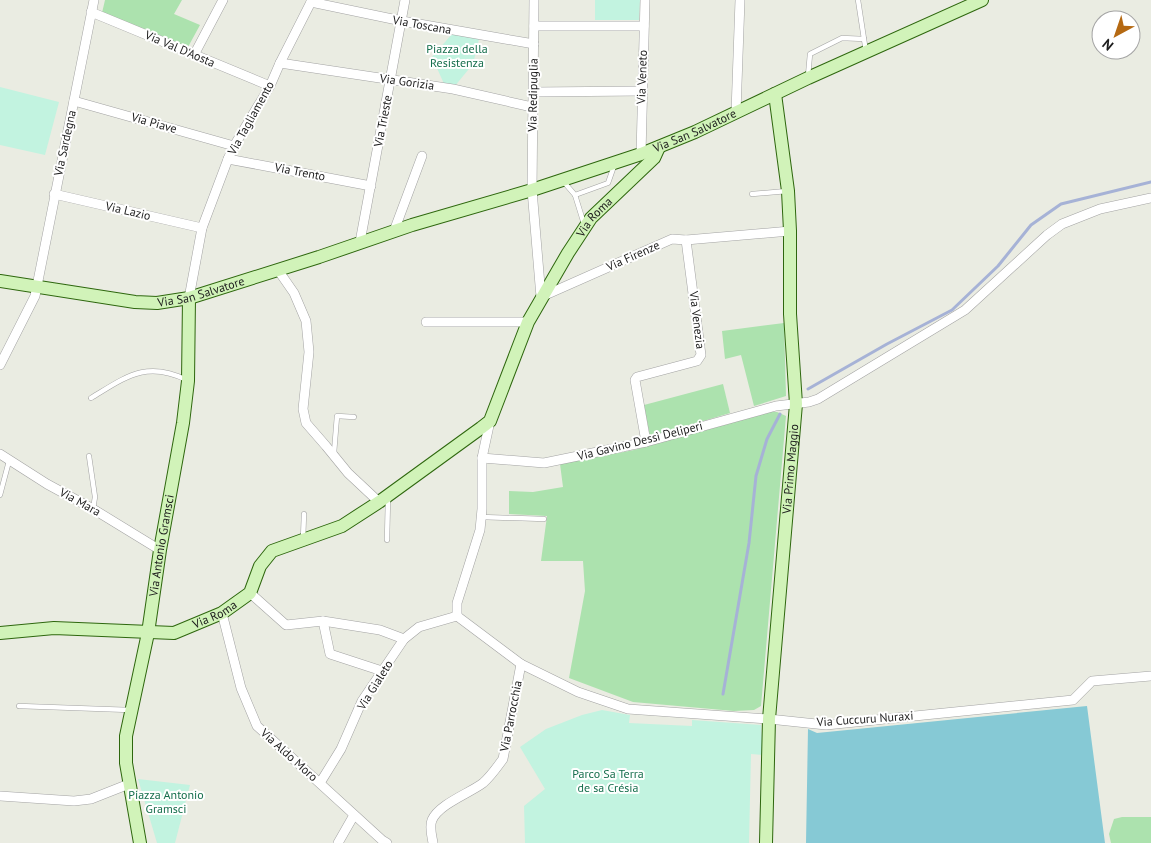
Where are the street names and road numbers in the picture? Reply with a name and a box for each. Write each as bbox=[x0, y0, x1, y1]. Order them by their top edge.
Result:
street label: Via Toscana bbox=[391, 12, 453, 37]
street label: Via Val D'Aosta bbox=[142, 27, 218, 70]
street label: Via Veneto bbox=[633, 50, 650, 105]
street label: Via Redipuglia bbox=[524, 58, 541, 133]
street label: Via Gorizia bbox=[378, 70, 435, 93]
street label: Via Tagliamento bbox=[224, 78, 277, 158]
street label: Via Trieste bbox=[370, 94, 395, 149]
street label: Via San Salvatore bbox=[650, 105, 739, 156]
street label: Via Sardegna bbox=[50, 109, 79, 178]
street label: Via Piave bbox=[129, 109, 179, 136]
street label: Via Trento bbox=[272, 159, 327, 184]
street label: Via Roma bbox=[572, 194, 615, 240]
street label: Via Lazio bbox=[103, 198, 152, 223]
street label: Via Firenze bbox=[603, 237, 662, 274]
street label: Via San Salvatore bbox=[155, 273, 246, 310]
street label: Via Venezia bbox=[686, 289, 708, 350]
street label: Via Gavino Dessì Deliperi bbox=[575, 418, 704, 464]
street label: Via Primo Maggio bbox=[779, 423, 801, 516]
street label: Via Mara bbox=[56, 484, 103, 519]
street label: Via Antonio Gramsci bbox=[145, 493, 177, 598]
street label: Via Roma bbox=[189, 597, 240, 632]
street label: Via Gialeto bbox=[353, 657, 396, 713]
street label: Via Parrocchia bbox=[496, 679, 525, 754]
street label: Via Cuccuru Nuraxi bbox=[815, 708, 914, 729]
street label: Via Aldo Moro bbox=[257, 724, 321, 784]

